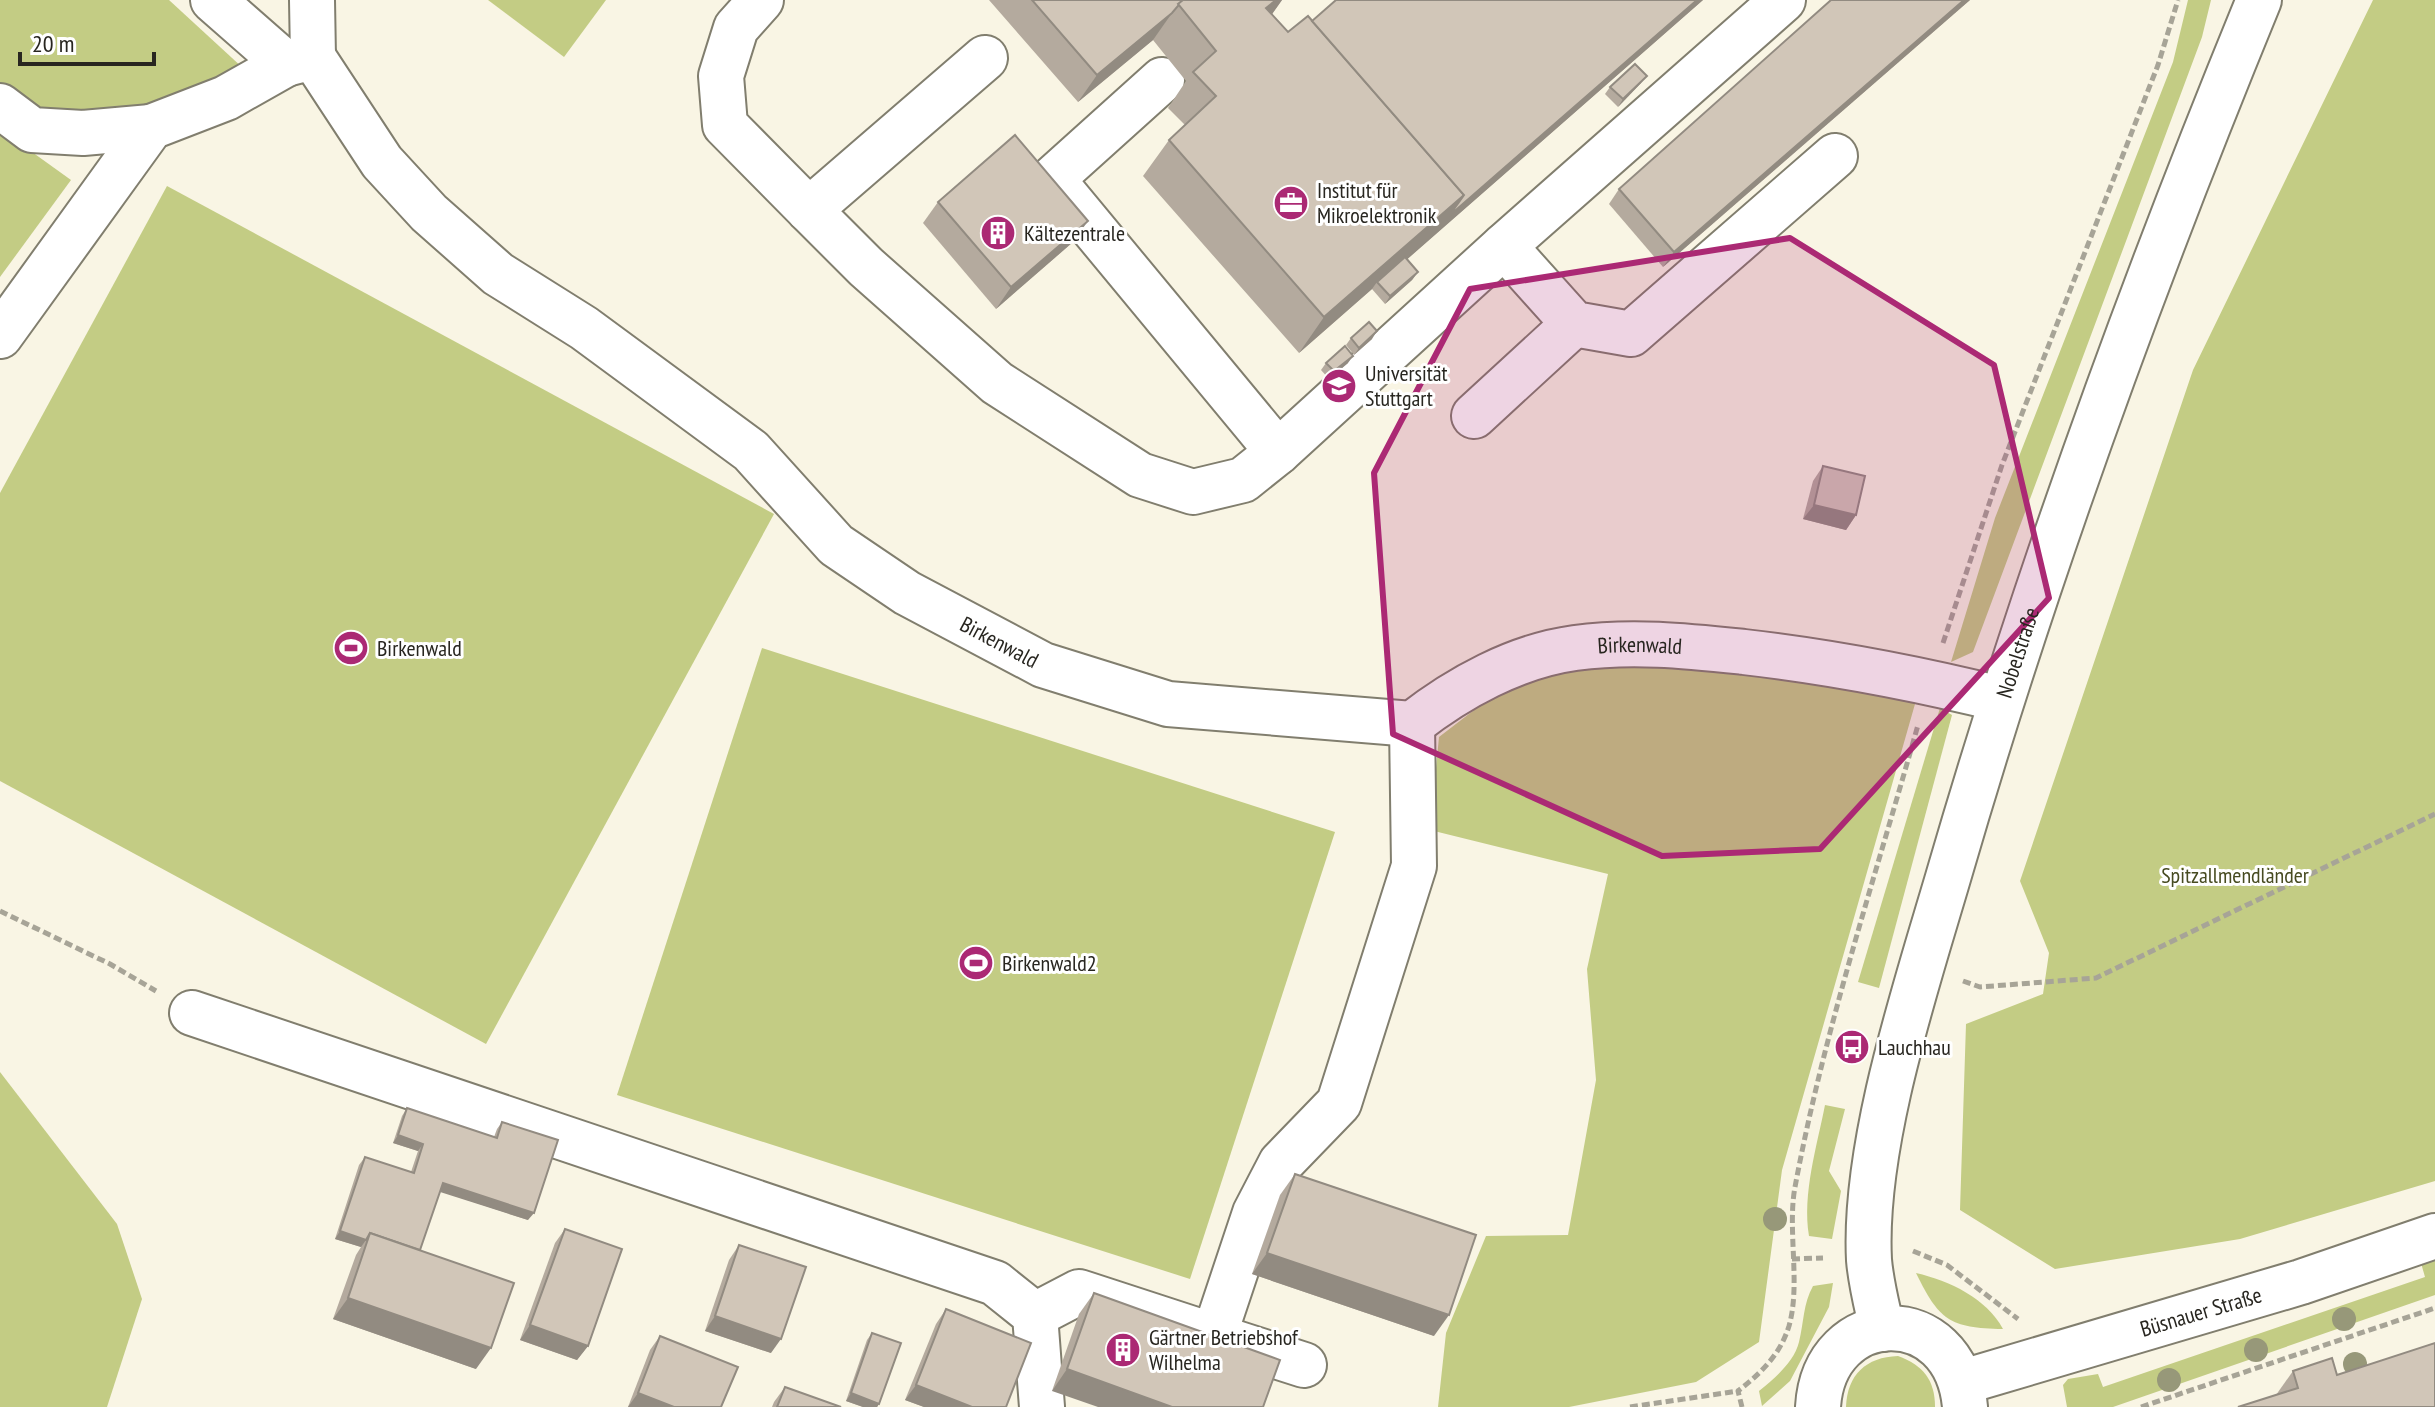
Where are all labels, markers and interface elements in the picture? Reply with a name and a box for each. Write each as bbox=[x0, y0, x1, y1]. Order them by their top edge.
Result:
scale bar bbox=[20, 16, 154, 66]
text: 20 m bbox=[32, 28, 74, 59]
place label: Institut für Mikroelektronik bbox=[1317, 176, 1437, 229]
office icon: Institut für Mikroelektronik bbox=[1272, 184, 1310, 222]
building icon: Kältezentrale bbox=[979, 214, 1017, 252]
place label: Kältezentrale bbox=[1024, 219, 1125, 247]
place label: Universität Stuttgart bbox=[1365, 359, 1448, 412]
school or university icon: Universität Stuttgart bbox=[1320, 367, 1358, 405]
street label: Nobelstraße bbox=[1990, 604, 2045, 701]
street label: Birkenwald bbox=[955, 610, 1043, 674]
sports icon: Birkenwald bbox=[332, 629, 370, 667]
street label: Birkenwald bbox=[1597, 630, 1683, 660]
place label: Birkenwald bbox=[377, 634, 462, 662]
park label: Spitzallmendländer bbox=[2161, 861, 2309, 889]
sports icon: Birkenwald2 bbox=[957, 944, 995, 982]
place label: Birkenwald2 bbox=[1002, 949, 1097, 977]
bus stop icon: Lauchhau bbox=[1833, 1028, 1871, 1066]
place label: Lauchhau bbox=[1878, 1033, 1951, 1061]
street label: Büsnauer Straße bbox=[2137, 1280, 2265, 1343]
place label: Gärtner Betriebshof Wilhelma bbox=[1149, 1323, 1299, 1376]
building icon: Gärtner Betriebshof Wilhelma bbox=[1104, 1331, 1142, 1369]

